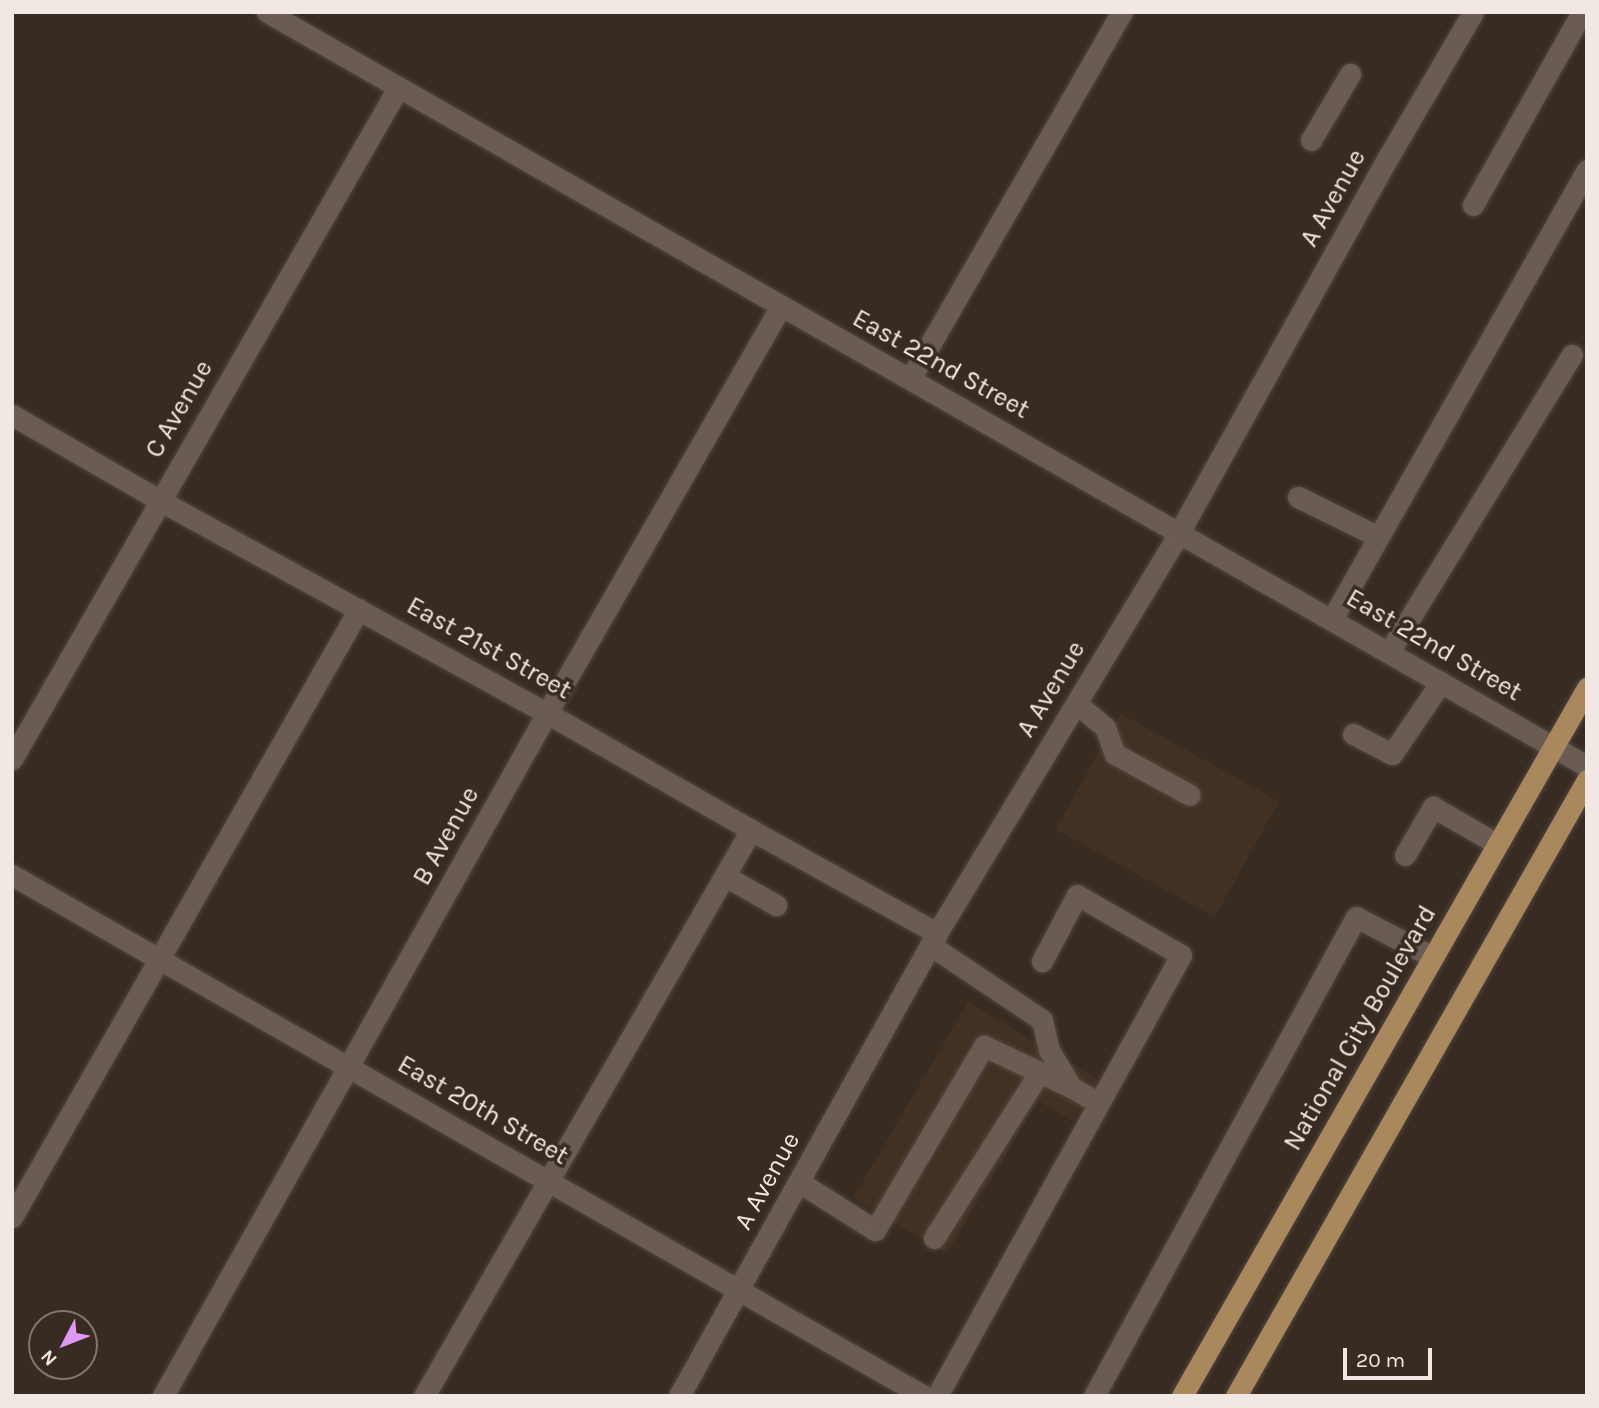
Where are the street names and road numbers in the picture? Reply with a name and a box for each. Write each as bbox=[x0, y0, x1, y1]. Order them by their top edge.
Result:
street label: A Avenue bbox=[1293, 144, 1373, 252]
street label: East 22nd Street bbox=[847, 303, 1035, 425]
street label: C Avenue bbox=[139, 355, 219, 463]
street label: East 22nd Street bbox=[1341, 582, 1527, 708]
street label: East 21st Street bbox=[401, 590, 577, 706]
street label: A Avenue bbox=[1010, 635, 1092, 743]
street label: B Avenue bbox=[406, 781, 486, 891]
street label: National City Boulevard bbox=[1277, 900, 1443, 1156]
street label: East 20th Street bbox=[392, 1048, 574, 1172]
street label: A Avenue bbox=[727, 1127, 807, 1235]

